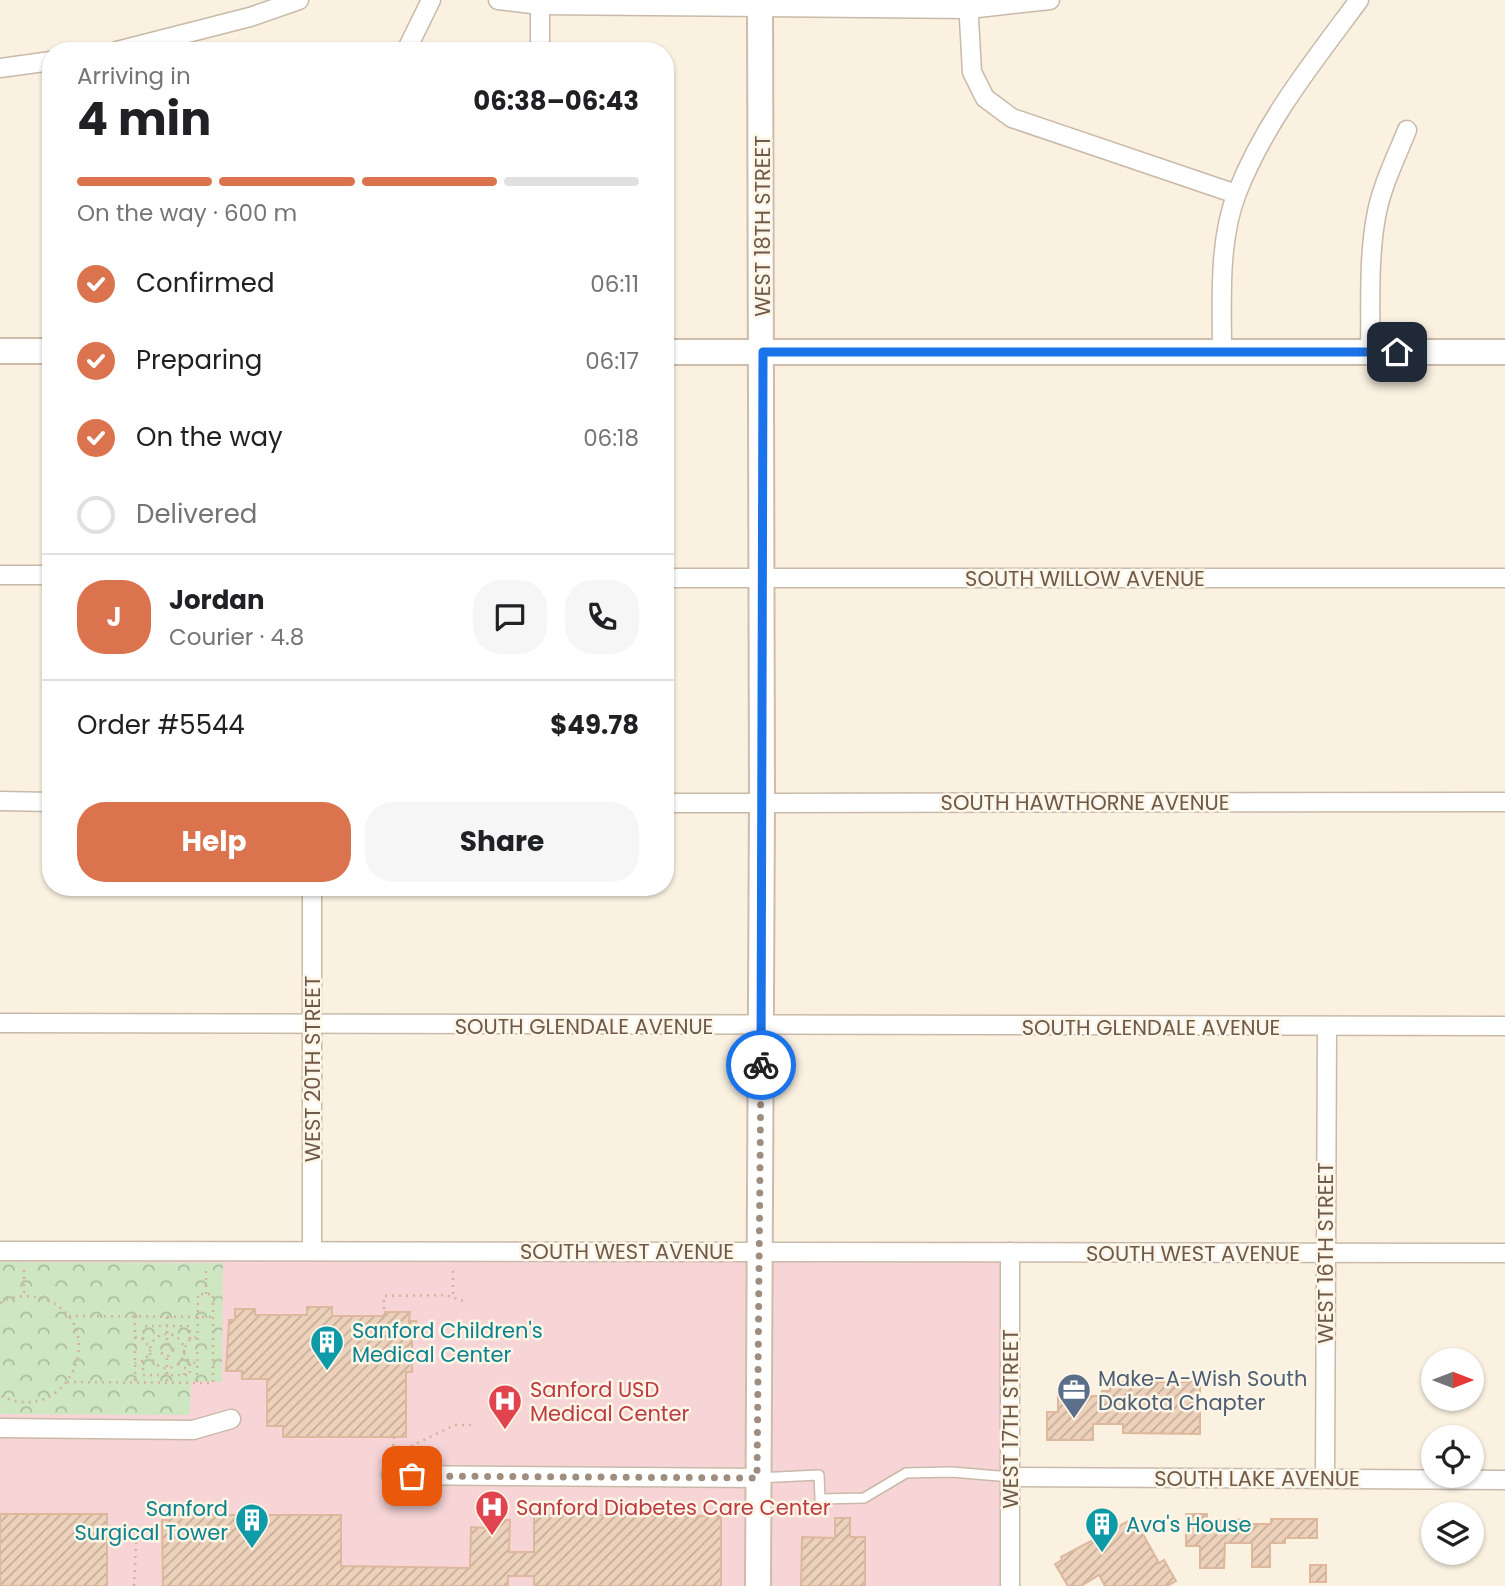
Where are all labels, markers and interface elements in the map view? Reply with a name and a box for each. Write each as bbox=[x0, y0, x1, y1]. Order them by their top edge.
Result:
text: Arriving in bbox=[77, 60, 191, 92]
text: 06:38–06:43 bbox=[473, 83, 639, 119]
text: 4 min bbox=[77, 87, 211, 151]
street label: WEST 18TH STREET bbox=[748, 135, 777, 317]
text: On the way · 600 m bbox=[77, 197, 297, 229]
icon: check bbox=[77, 265, 115, 303]
text: Confirmed bbox=[136, 265, 274, 301]
text: 06:11 bbox=[590, 268, 639, 300]
pin bbox=[1367, 322, 1427, 382]
icon: home bbox=[1378, 333, 1416, 371]
icon: check bbox=[77, 342, 115, 380]
text: Preparing bbox=[136, 342, 262, 378]
text: 06:17 bbox=[585, 345, 639, 377]
icon: check bbox=[77, 419, 115, 457]
text: On the way bbox=[136, 419, 283, 455]
text: 06:18 bbox=[583, 422, 639, 454]
text: Delivered bbox=[136, 496, 257, 532]
street label: SOUTH WILLOW AVENUE bbox=[965, 564, 1205, 593]
button: chat bbox=[473, 580, 547, 654]
button: phone bbox=[565, 580, 639, 654]
text: Jordan bbox=[169, 582, 265, 618]
text: J bbox=[106, 599, 122, 635]
text: Courier · 4.8 bbox=[169, 621, 304, 653]
text: Order #5544 bbox=[77, 707, 245, 743]
text: $49.78 bbox=[550, 707, 639, 743]
street label: SOUTH HAWTHORNE AVENUE bbox=[941, 788, 1229, 817]
button: Help bbox=[77, 802, 351, 882]
button: Share bbox=[365, 802, 639, 882]
street label: WEST 20TH STREET bbox=[298, 976, 327, 1162]
street label: SOUTH GLENDALE AVENUE bbox=[455, 1012, 713, 1041]
street label: SOUTH GLENDALE AVENUE bbox=[1022, 1013, 1280, 1042]
courier bbox=[726, 1030, 796, 1100]
icon: bike bbox=[742, 1046, 780, 1084]
street label: WEST 16TH STREET bbox=[1311, 1162, 1340, 1344]
street label: SOUTH WEST AVENUE bbox=[520, 1237, 734, 1266]
street label: SOUTH WEST AVENUE bbox=[1086, 1239, 1300, 1268]
place label: Sanford Children's Medical Center bbox=[352, 1316, 543, 1369]
building icon: Sanford Children's Medical Center bbox=[308, 1323, 346, 1372]
street label: WEST 17TH STREET bbox=[996, 1329, 1025, 1509]
north arrow bbox=[1421, 1348, 1484, 1410]
map controls bbox=[1421, 1348, 1484, 1565]
place label: Make-A-Wish South Dakota Chapter bbox=[1098, 1364, 1307, 1417]
office icon: Make-A-Wish South Dakota Chapter bbox=[1055, 1371, 1093, 1420]
place label: Sanford USD Medical Center bbox=[530, 1375, 690, 1428]
hospital icon: Sanford USD Medical Center bbox=[486, 1382, 524, 1431]
button: locate bbox=[1421, 1425, 1484, 1488]
pin bbox=[382, 1446, 442, 1506]
icon: bag bbox=[393, 1457, 431, 1495]
street label: SOUTH LAKE AVENUE bbox=[1154, 1464, 1360, 1493]
hospital icon: Sanford Diabetes Care Center bbox=[473, 1488, 511, 1537]
place label: Sanford Diabetes Care Center bbox=[516, 1493, 831, 1522]
place label: Sanford Surgical Tower bbox=[74, 1494, 228, 1547]
building icon: Sanford Surgical Tower bbox=[233, 1501, 271, 1550]
button: layers bbox=[1421, 1502, 1484, 1565]
building icon: Ava's House bbox=[1083, 1505, 1121, 1554]
place label: Ava's House bbox=[1126, 1510, 1251, 1539]

